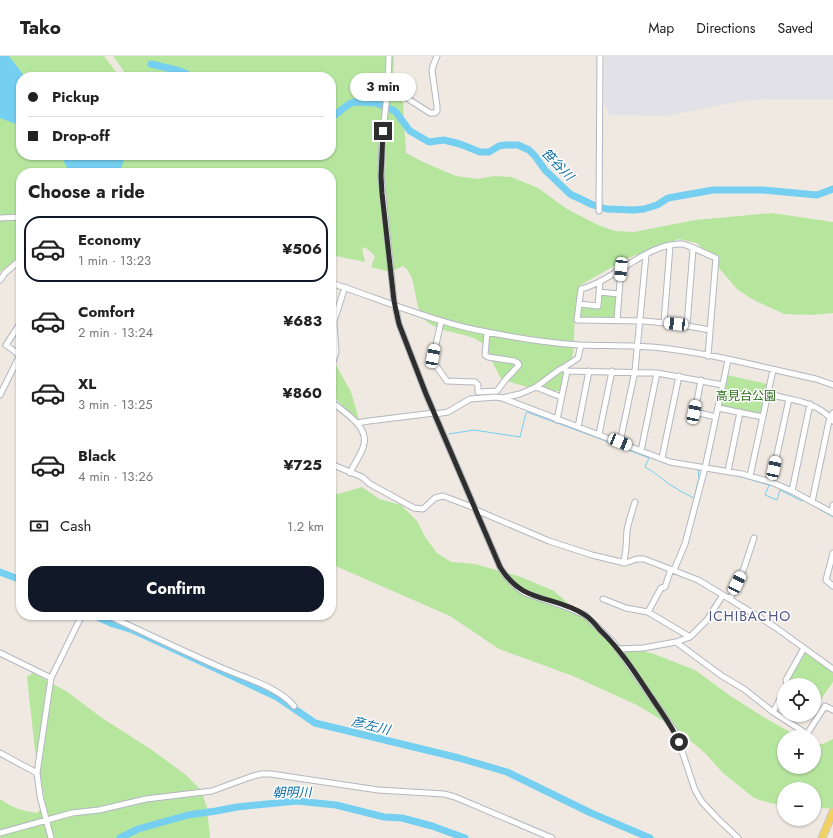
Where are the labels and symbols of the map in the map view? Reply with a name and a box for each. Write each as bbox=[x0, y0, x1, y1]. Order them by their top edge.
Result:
callout: 3 min bbox=[350, 73, 416, 101]
route end bbox=[374, 122, 392, 140]
water label: 笹谷川 bbox=[537, 144, 579, 186]
car bbox=[614, 257, 628, 281]
car bbox=[663, 317, 689, 331]
car bbox=[425, 343, 441, 369]
park label: 高見台公園 bbox=[716, 387, 776, 405]
car bbox=[686, 399, 702, 425]
car bbox=[607, 432, 633, 452]
car bbox=[766, 455, 782, 481]
car bbox=[726, 570, 748, 596]
district label: ICHIBACHO bbox=[709, 606, 791, 626]
water label: 彦左川 bbox=[350, 712, 394, 740]
route start bbox=[670, 733, 688, 751]
water label: 朝明川 bbox=[272, 783, 314, 802]

